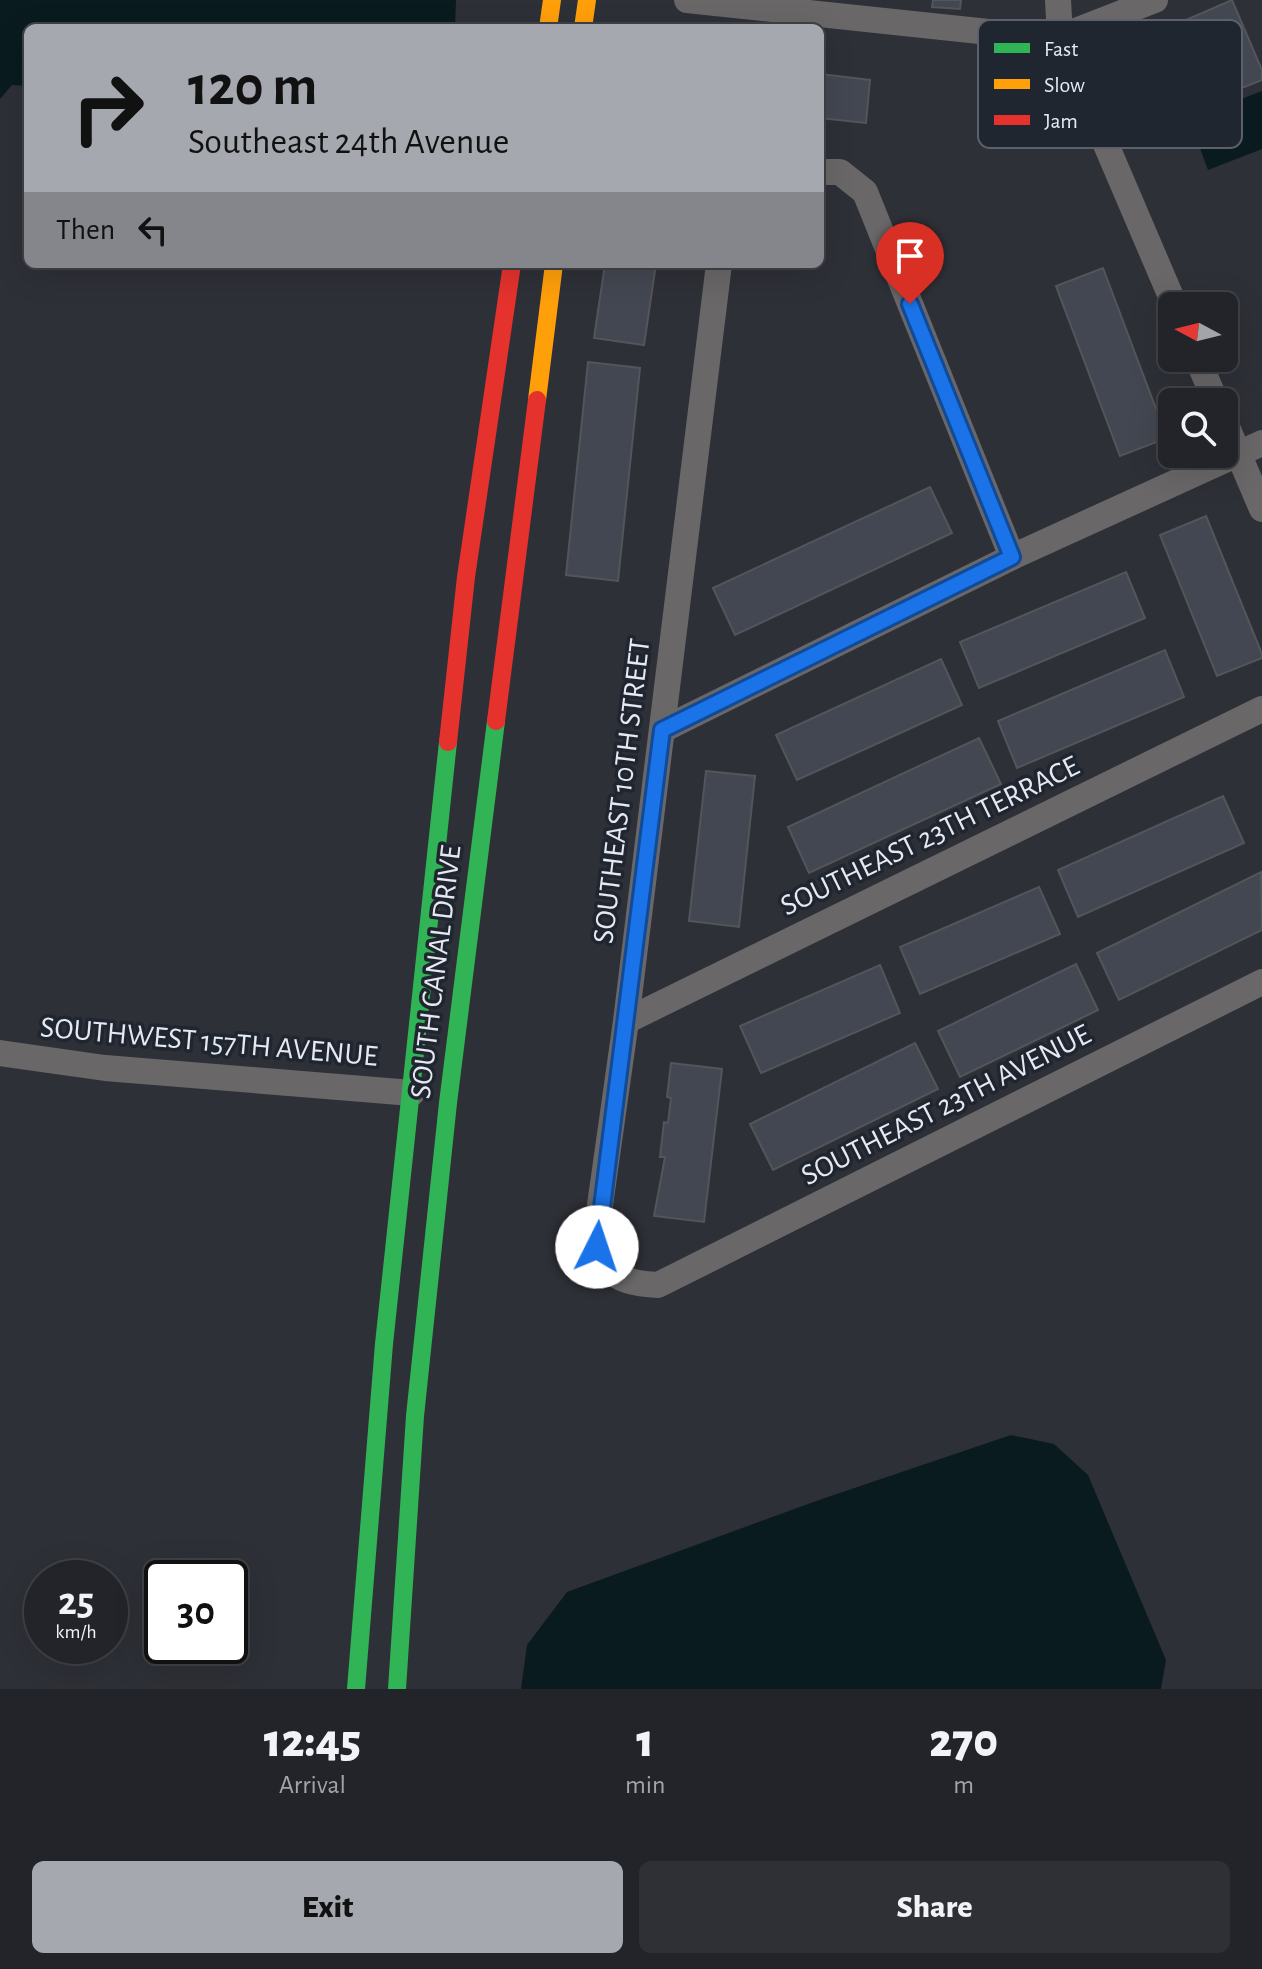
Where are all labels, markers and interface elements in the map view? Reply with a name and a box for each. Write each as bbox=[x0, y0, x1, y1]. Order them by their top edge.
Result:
legend bbox=[978, 20, 1242, 148]
text: Fast bbox=[1044, 38, 1078, 60]
icon: right bbox=[56, 56, 160, 160]
text: 120 m bbox=[188, 59, 317, 115]
text: Slow bbox=[1044, 74, 1085, 96]
text: Jam bbox=[1044, 110, 1078, 132]
text: Southeast 24th Avenue bbox=[188, 124, 509, 160]
icon: left bbox=[131, 208, 175, 252]
text: Then bbox=[56, 215, 115, 245]
pin bbox=[876, 222, 944, 304]
icon: arrive bbox=[888, 234, 932, 278]
north arrow bbox=[1158, 292, 1238, 372]
map controls bbox=[1158, 292, 1238, 468]
button: search bbox=[1158, 388, 1238, 468]
street label: SOUTHEAST 10TH STREET bbox=[588, 636, 656, 945]
street label: SOUTHEAST 23TH TERRACE bbox=[776, 751, 1084, 921]
street label: SOUTH CANAL DRIVE bbox=[406, 843, 466, 1101]
street label: SOUTHWEST 157TH AVENUE bbox=[39, 1012, 379, 1072]
street label: SOUTHEAST 23TH AVENUE bbox=[796, 1019, 1096, 1191]
position arrow bbox=[555, 1205, 639, 1289]
speed limit sign: 30 bbox=[144, 1560, 248, 1664]
text: 25 bbox=[58, 1582, 94, 1622]
text: km/h bbox=[55, 1622, 97, 1642]
text: 12:45 bbox=[264, 1718, 361, 1766]
text: 1 bbox=[636, 1718, 654, 1766]
text: 270 bbox=[929, 1718, 998, 1766]
text: Arrival bbox=[279, 1772, 346, 1798]
text: min bbox=[625, 1772, 665, 1798]
text: m bbox=[953, 1772, 974, 1798]
button: Exit bbox=[32, 1861, 623, 1953]
button: Share bbox=[639, 1861, 1230, 1953]

